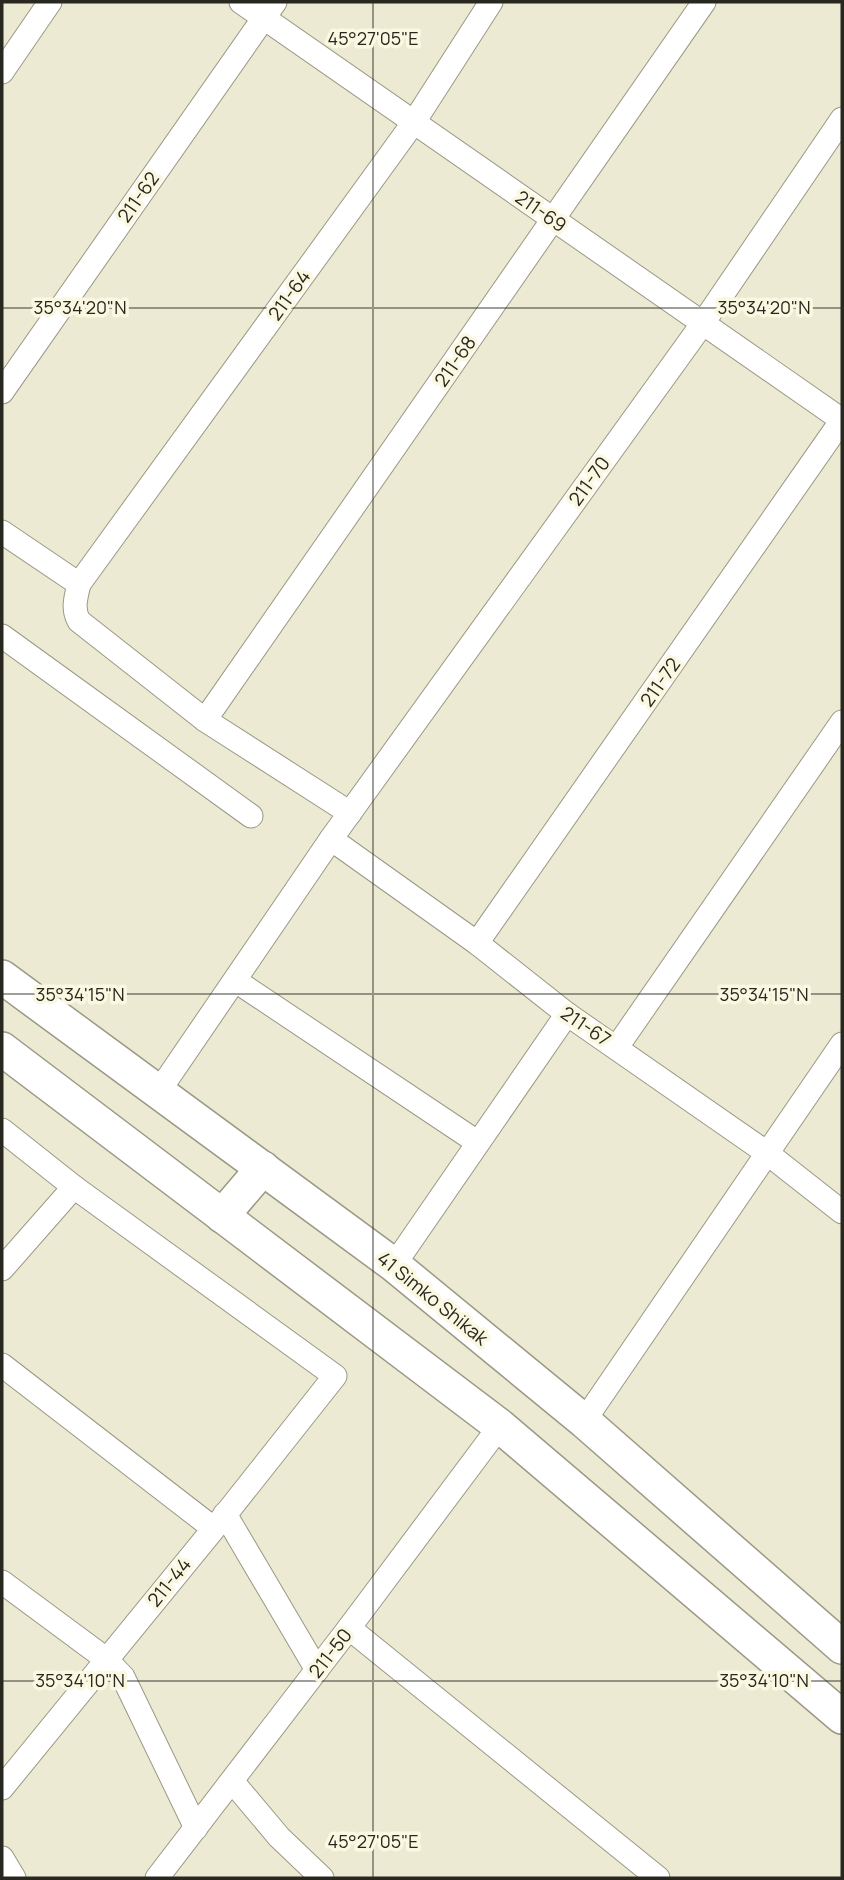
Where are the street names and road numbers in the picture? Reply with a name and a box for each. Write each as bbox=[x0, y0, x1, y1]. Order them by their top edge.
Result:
street label: 211-62 bbox=[111, 167, 165, 227]
street label: 211-69 bbox=[510, 184, 572, 238]
street label: 211-64 bbox=[262, 264, 316, 326]
street label: 211-68 bbox=[428, 330, 482, 392]
street label: 211-70 bbox=[562, 451, 616, 511]
street label: 211-72 bbox=[634, 652, 686, 712]
street label: 211-67 bbox=[556, 1000, 616, 1052]
street label: 41 Simko Shikak bbox=[372, 1245, 494, 1351]
street label: 211-44 bbox=[141, 1552, 197, 1612]
street label: 211-50 bbox=[302, 1623, 358, 1683]

